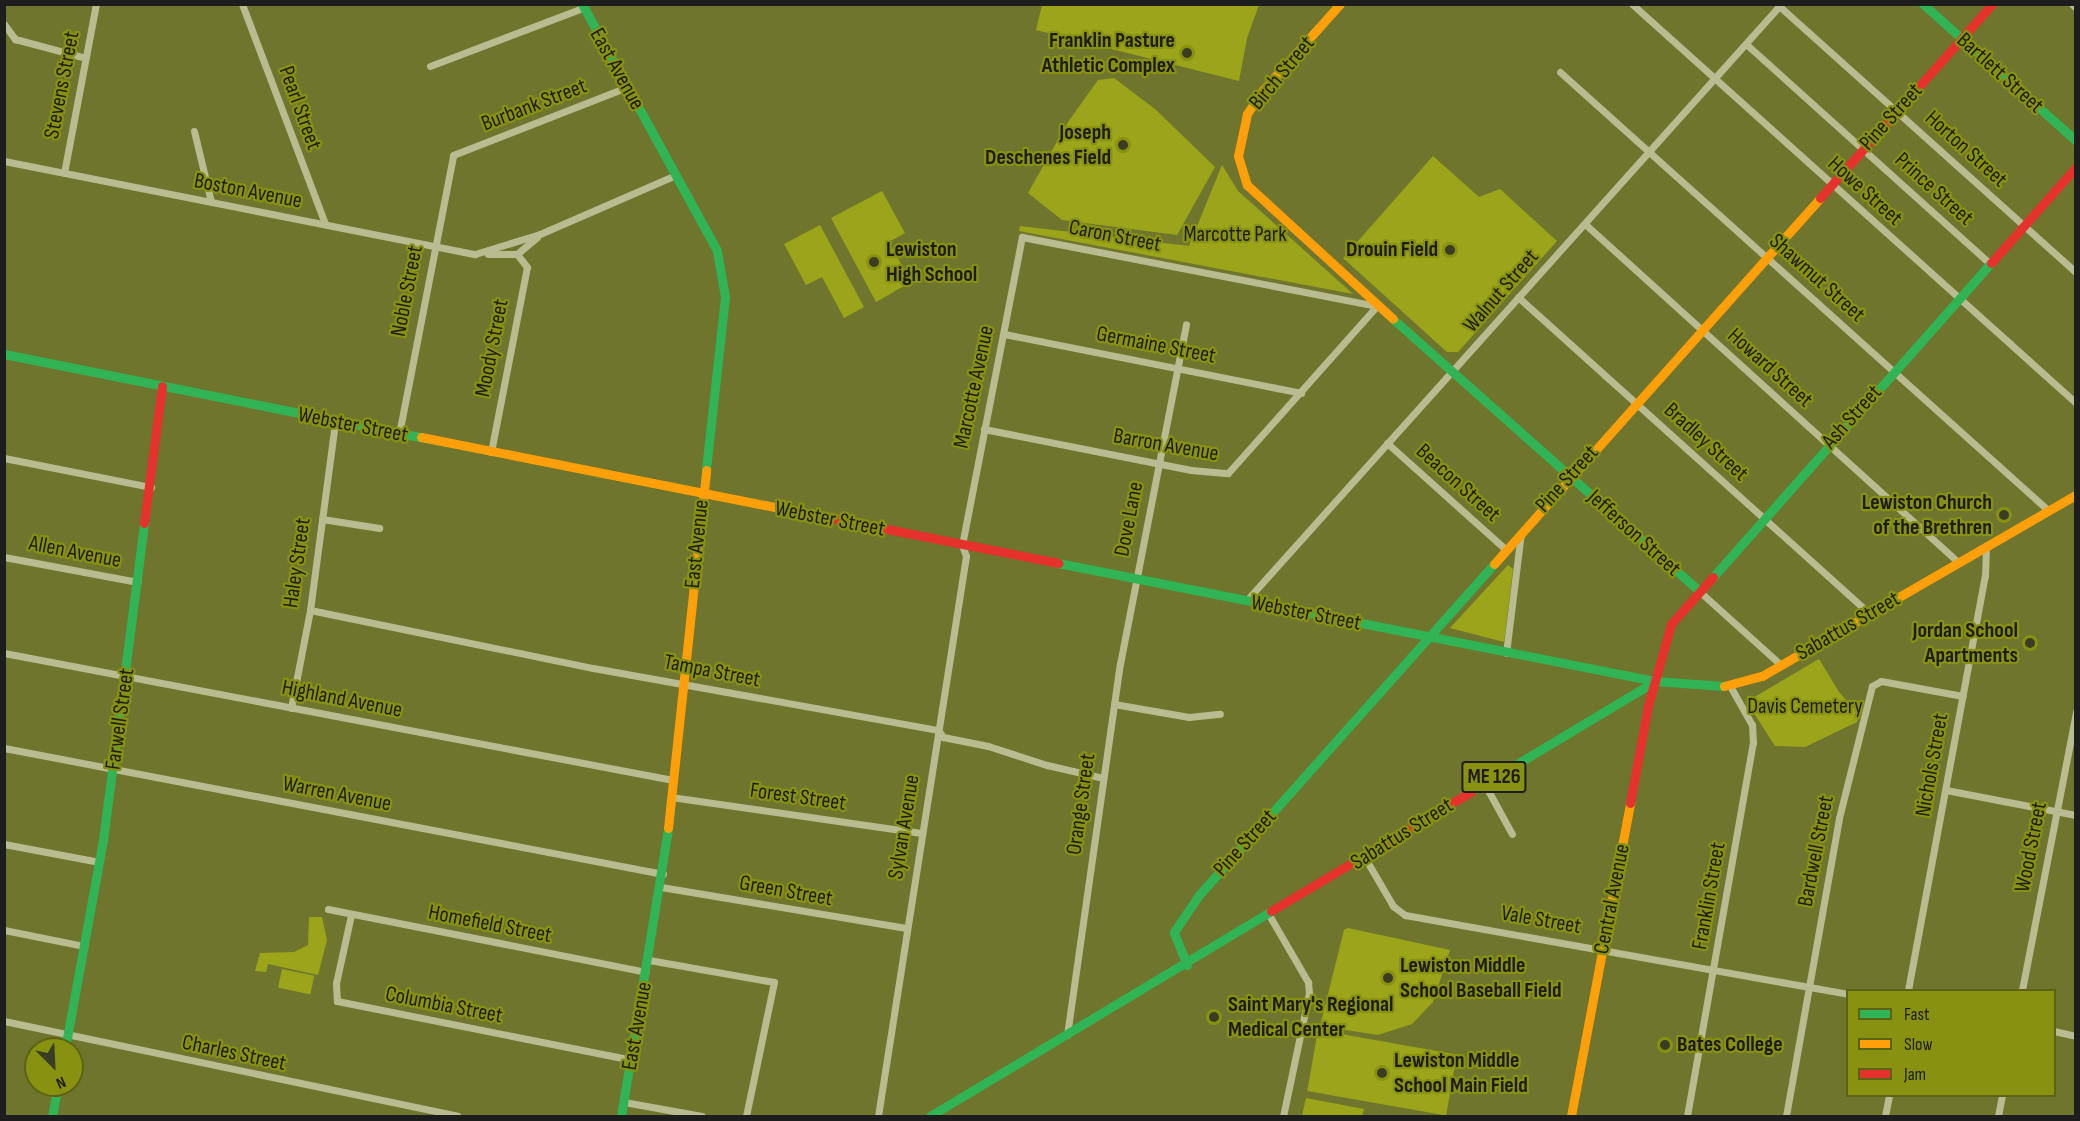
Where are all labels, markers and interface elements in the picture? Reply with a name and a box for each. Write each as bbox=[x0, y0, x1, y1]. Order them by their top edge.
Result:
street label: East Avenue bbox=[584, 24, 650, 114]
place label: Franklin Pasture Athletic Complex bbox=[1042, 27, 1175, 78]
street label: Bartlett Street bbox=[1951, 27, 2049, 119]
street label: Stevens Street bbox=[39, 29, 85, 141]
street label: Birch Street bbox=[1244, 31, 1320, 115]
marker: Franklin Pasture Athletic Complex bbox=[1180, 46, 1194, 60]
street label: Pearl Street bbox=[273, 63, 327, 153]
street label: Burbank Street bbox=[478, 73, 590, 137]
street label: Pine Street bbox=[1854, 78, 1928, 156]
street label: Horton Street bbox=[1919, 105, 2013, 193]
place label: Joseph Deschenes Field bbox=[985, 119, 1111, 170]
marker: Joseph Deschenes Field bbox=[1116, 138, 1130, 152]
street label: Prince Street bbox=[1889, 147, 1979, 231]
street label: Howe Street bbox=[1822, 151, 1908, 231]
street label: Boston Avenue bbox=[192, 168, 304, 214]
street label: Caron Street bbox=[1067, 214, 1163, 258]
park label: Marcotte Park bbox=[1183, 222, 1287, 248]
street label: Shawmut Street bbox=[1764, 228, 1870, 328]
place label: Lewiston High School bbox=[886, 236, 977, 288]
place label: Drouin Field bbox=[1346, 237, 1438, 263]
street label: Noble Street bbox=[385, 243, 429, 339]
marker: Drouin Field bbox=[1443, 243, 1457, 257]
street label: Walnut Street bbox=[1458, 244, 1544, 338]
marker: Lewiston High School bbox=[867, 255, 881, 269]
street label: Moody Street bbox=[470, 297, 514, 399]
street label: Germaine Street bbox=[1094, 320, 1218, 370]
street label: Marcotte Avenue bbox=[948, 323, 1000, 451]
street label: Howard Street bbox=[1722, 323, 1818, 413]
street label: Ash Street bbox=[1817, 380, 1887, 454]
street label: Bradley Street bbox=[1658, 397, 1754, 487]
street label: Webster Street bbox=[296, 401, 410, 449]
street label: Barron Avenue bbox=[1111, 423, 1221, 467]
street label: Beacon Street bbox=[1410, 438, 1506, 528]
street label: Pine Street bbox=[1530, 440, 1604, 518]
street label: Dove Lane bbox=[1109, 480, 1149, 558]
street label: Jefferson Street bbox=[1582, 484, 1686, 582]
place label: Lewiston Church of the Brethren bbox=[1862, 489, 1992, 540]
street label: Webster Street bbox=[773, 495, 887, 543]
street label: East Avenue bbox=[679, 498, 715, 590]
marker: Lewiston Church of the Brethren bbox=[1997, 508, 2011, 522]
street label: Haley Street bbox=[278, 516, 316, 610]
street label: Allen Avenue bbox=[27, 530, 123, 574]
street label: Sabattus Street bbox=[1791, 586, 1905, 666]
street label: Webster Street bbox=[1249, 589, 1363, 637]
place label: Jordan School Apartments bbox=[1912, 617, 2018, 668]
marker: Jordan School Apartments bbox=[2023, 636, 2037, 650]
street label: Tampa Street bbox=[662, 649, 762, 693]
street label: Farwell Street bbox=[100, 667, 140, 771]
street label: Highland Avenue bbox=[280, 674, 404, 724]
park label: Davis Cemetery bbox=[1747, 694, 1863, 720]
street label: Nichols Street bbox=[1910, 711, 1954, 819]
street label: Orange Street bbox=[1061, 752, 1101, 856]
road number: ME 126 bbox=[1461, 759, 1527, 795]
street label: Warren Avenue bbox=[280, 771, 394, 817]
street label: Sylvan Avenue bbox=[883, 773, 925, 881]
street label: Forest Street bbox=[748, 777, 848, 817]
street label: Sabattus Street bbox=[1346, 792, 1458, 876]
street label: Bardwell Street bbox=[1792, 793, 1840, 909]
street label: Wood Street bbox=[2009, 800, 2053, 894]
street label: Pine Street bbox=[1208, 804, 1282, 882]
street label: Franklin Street bbox=[1687, 840, 1731, 952]
street label: Central Avenue bbox=[1588, 842, 1636, 956]
street label: Green Street bbox=[737, 870, 835, 912]
street label: Homefield Street bbox=[426, 899, 554, 949]
street label: Vale Street bbox=[1499, 900, 1583, 940]
place label: Lewiston Middle School Baseball Field bbox=[1400, 952, 1562, 1004]
marker: Lewiston Middle School Baseball Field bbox=[1381, 971, 1395, 985]
street label: East Avenue bbox=[616, 980, 658, 1072]
street label: Columbia Street bbox=[383, 981, 505, 1029]
legend bbox=[1846, 989, 2056, 1097]
place label: Saint Mary's Regional Medical Center bbox=[1228, 991, 1393, 1042]
text: Fast bbox=[1904, 1004, 1929, 1025]
marker: Saint Mary's Regional Medical Center bbox=[1205, 1008, 1223, 1026]
street label: Charles Street bbox=[180, 1029, 288, 1077]
place label: Bates College bbox=[1677, 1032, 1783, 1058]
text: Slow bbox=[1904, 1034, 1933, 1055]
north arrow bbox=[24, 1037, 84, 1097]
marker: Bates College bbox=[1658, 1038, 1672, 1052]
place label: Lewiston Middle School Main Field bbox=[1394, 1047, 1528, 1098]
text: Jam bbox=[1904, 1064, 1926, 1085]
marker: Lewiston Middle School Main Field bbox=[1375, 1066, 1389, 1080]
text: N bbox=[53, 1072, 68, 1092]

